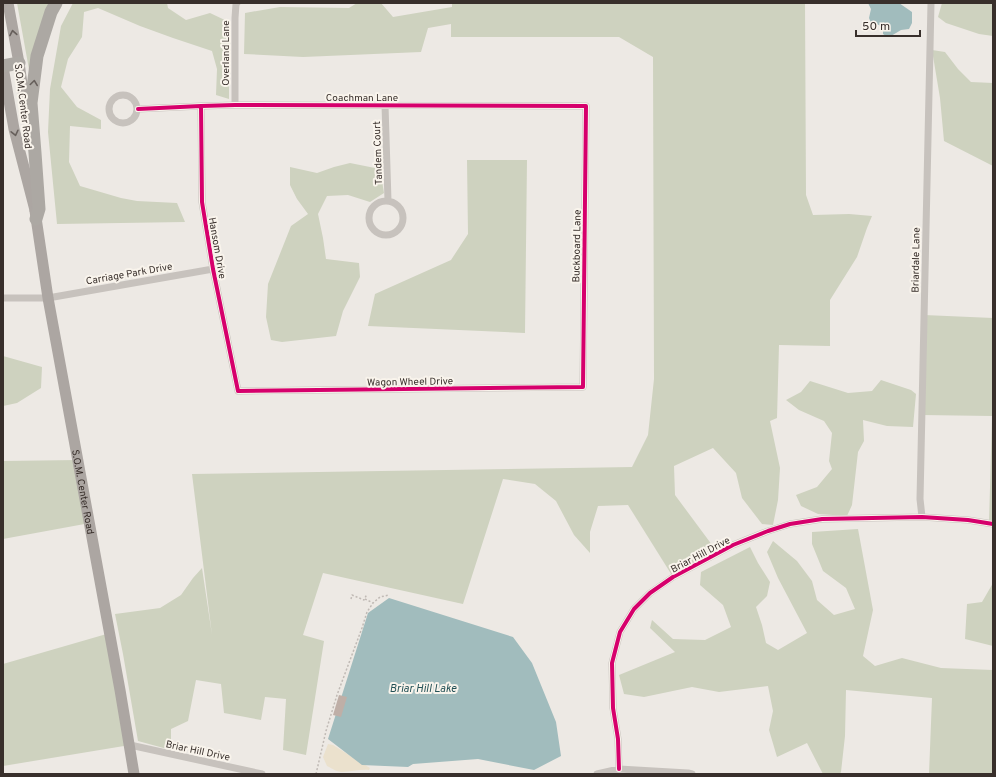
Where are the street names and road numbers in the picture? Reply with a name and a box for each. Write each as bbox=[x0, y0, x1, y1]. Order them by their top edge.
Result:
street label: Overland Lane bbox=[220, 20, 233, 86]
street label: S.O.M. Center Road bbox=[11, 63, 34, 150]
street label: Coachman Lane bbox=[326, 92, 398, 105]
street label: Tandem Court bbox=[371, 121, 386, 185]
street label: Buckboard Lane bbox=[570, 209, 585, 283]
street label: Hansom Drive bbox=[205, 216, 228, 280]
street label: Briardale Lane bbox=[909, 227, 924, 293]
street label: Carriage Park Drive bbox=[85, 260, 173, 288]
street label: Wagon Wheel Drive bbox=[367, 375, 453, 390]
street label: S.O.M. Center Road bbox=[68, 449, 96, 536]
street label: Briar Hill Drive bbox=[669, 534, 733, 576]
street label: Briar Hill Drive bbox=[164, 738, 231, 765]

